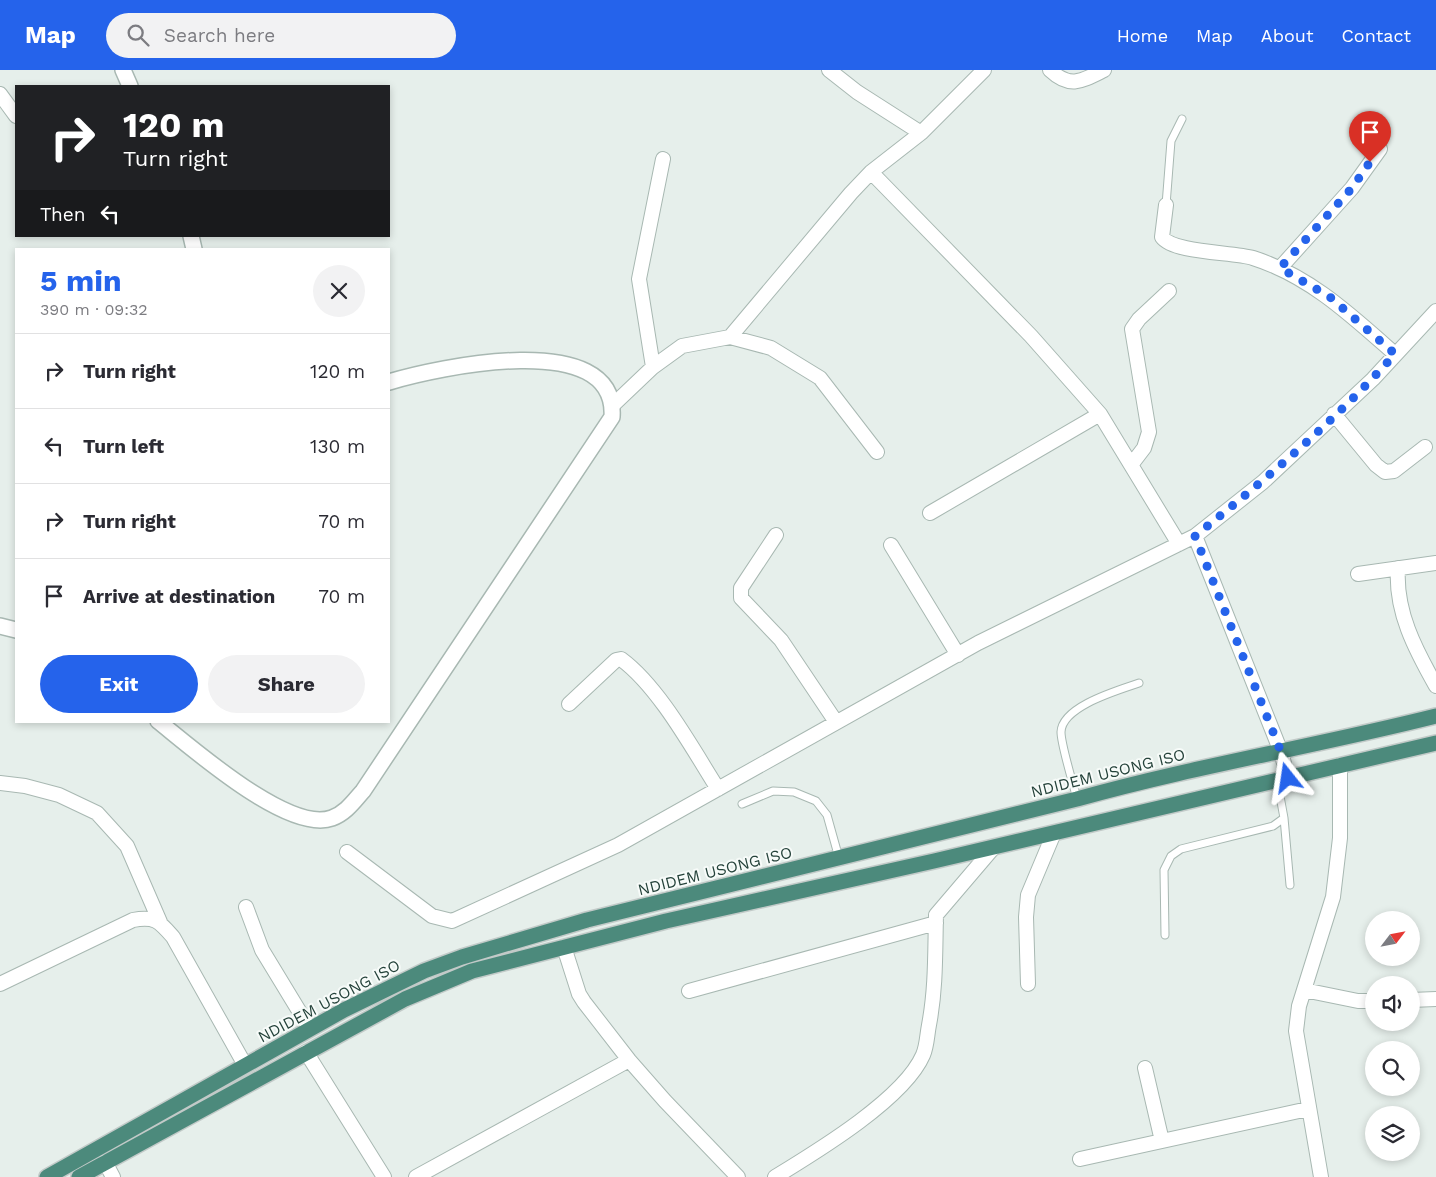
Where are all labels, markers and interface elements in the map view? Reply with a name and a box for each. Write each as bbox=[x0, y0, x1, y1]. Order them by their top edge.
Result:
search box bbox=[106, 13, 456, 58]
text: Map bbox=[25, 21, 76, 49]
icon: search bbox=[124, 21, 152, 49]
text: Search here bbox=[164, 24, 275, 47]
text: Home bbox=[1117, 25, 1168, 46]
text: Map bbox=[1196, 25, 1233, 46]
text: About bbox=[1261, 25, 1313, 46]
text: Contact bbox=[1341, 25, 1411, 46]
text: 120 m bbox=[123, 104, 224, 146]
icon: right bbox=[40, 105, 105, 170]
pin bbox=[1349, 111, 1391, 162]
icon: arrive bbox=[1356, 118, 1384, 146]
text: Turn right bbox=[123, 146, 228, 171]
icon: left bbox=[96, 200, 124, 228]
text: Then bbox=[40, 203, 86, 226]
text: 5 min bbox=[40, 263, 122, 298]
button: close bbox=[313, 265, 365, 317]
text: 390 m · 09:32 bbox=[40, 300, 148, 319]
icon: right bbox=[40, 357, 68, 385]
text: Turn right bbox=[83, 360, 176, 383]
text: 120 m bbox=[310, 360, 365, 383]
icon: left bbox=[40, 432, 68, 460]
text: Turn left bbox=[83, 435, 164, 458]
text: 130 m bbox=[310, 435, 365, 458]
icon: right bbox=[40, 507, 68, 535]
text: Turn right bbox=[83, 510, 176, 533]
text: 70 m bbox=[318, 510, 365, 533]
icon: arrive bbox=[40, 582, 68, 610]
text: Arrive at destination bbox=[83, 585, 275, 608]
text: 70 m bbox=[318, 585, 365, 608]
button: Exit bbox=[40, 655, 198, 713]
button: Share bbox=[208, 655, 365, 713]
street label: NDIDEM USONG ISO bbox=[1029, 745, 1187, 801]
position arrow bbox=[1261, 751, 1313, 803]
street label: NDIDEM USONG ISO bbox=[636, 843, 794, 899]
north arrow bbox=[1365, 911, 1420, 966]
map controls bbox=[1365, 911, 1420, 1161]
street label: NDIDEM USONG ISO bbox=[255, 955, 403, 1047]
button: sound bbox=[1365, 976, 1420, 1031]
button: search bbox=[1365, 1041, 1420, 1096]
button: layers bbox=[1365, 1106, 1420, 1161]

